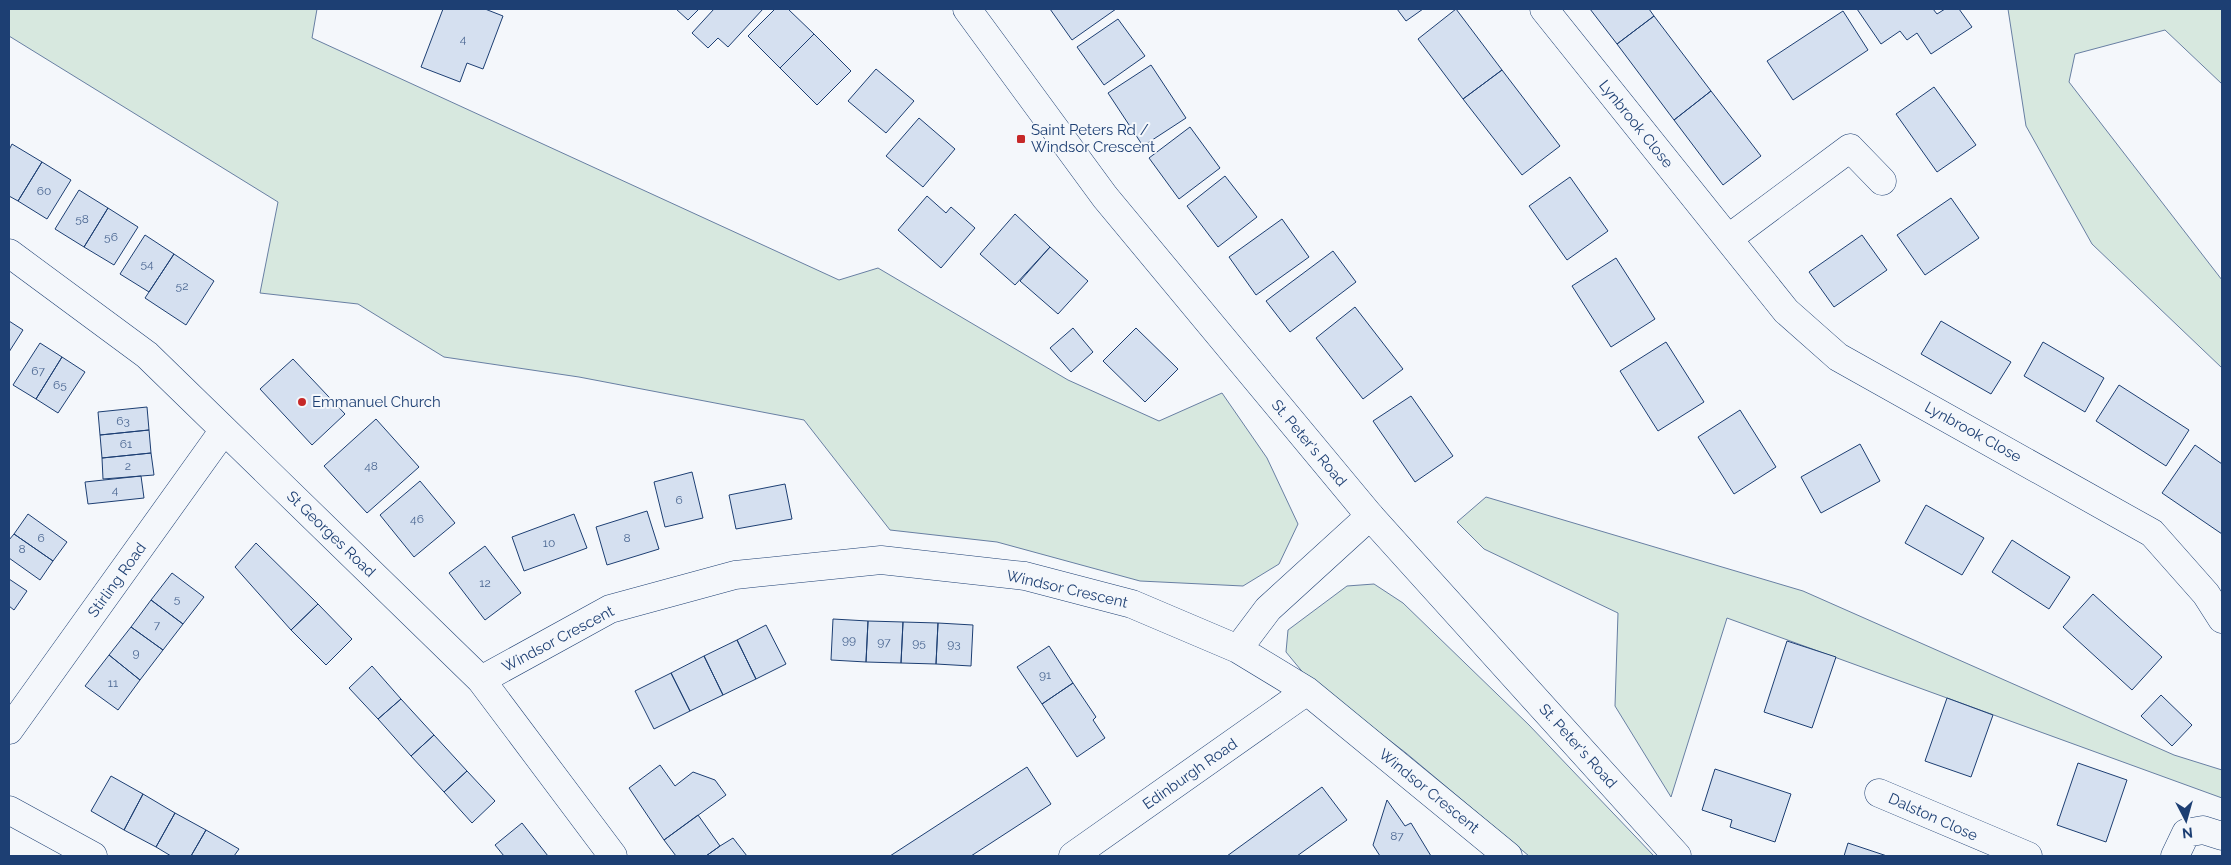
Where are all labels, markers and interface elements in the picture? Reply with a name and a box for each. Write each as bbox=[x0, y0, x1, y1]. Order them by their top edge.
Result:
house number: 4 bbox=[460, 32, 467, 46]
street label: Lynbrook Close bbox=[1595, 76, 1677, 172]
place label: Saint Peters Rd / Windsor Crescent bbox=[1031, 121, 1155, 156]
marker: Saint Peters Rd / Windsor Crescent bbox=[1015, 133, 1027, 145]
house number: 60 bbox=[37, 184, 51, 198]
house number: 58 bbox=[75, 212, 89, 226]
house number: 56 bbox=[104, 230, 118, 244]
house number: 54 bbox=[140, 257, 154, 271]
house number: 52 bbox=[176, 279, 188, 293]
house number: 67 bbox=[31, 364, 45, 378]
house number: 65 bbox=[53, 378, 67, 392]
place label: Emmanuel Church bbox=[312, 393, 441, 411]
marker: Emmanuel Church bbox=[296, 396, 308, 408]
street label: St. Peter's Road bbox=[1268, 396, 1350, 490]
street label: Lynbrook Close bbox=[1922, 398, 2025, 466]
house number: 63 bbox=[116, 414, 130, 428]
house number: 61 bbox=[120, 437, 132, 451]
house number: 2 bbox=[125, 459, 131, 473]
house number: 48 bbox=[364, 459, 378, 473]
house number: 4 bbox=[112, 483, 119, 497]
street label: St Georges Road bbox=[283, 487, 379, 581]
house number: 6 bbox=[675, 493, 683, 507]
house number: 46 bbox=[410, 512, 424, 526]
house number: 6 bbox=[37, 531, 45, 545]
house number: 8 bbox=[623, 531, 631, 545]
house number: 10 bbox=[543, 536, 555, 550]
street label: Stirling Road bbox=[84, 539, 150, 621]
house number: 8 bbox=[18, 542, 26, 556]
street label: Windsor Crescent bbox=[1005, 566, 1129, 612]
house number: 12 bbox=[479, 576, 491, 590]
house number: 5 bbox=[174, 592, 181, 606]
street label: Windsor Crescent bbox=[499, 602, 617, 676]
house number: 7 bbox=[154, 618, 161, 632]
house number: 99 bbox=[842, 633, 856, 647]
house number: 97 bbox=[877, 635, 891, 649]
house number: 95 bbox=[912, 636, 926, 650]
house number: 93 bbox=[947, 637, 961, 651]
house number: 9 bbox=[132, 646, 140, 660]
house number: 91 bbox=[1039, 668, 1051, 682]
house number: 11 bbox=[108, 676, 118, 690]
street label: St. Peter's Road bbox=[1535, 700, 1621, 792]
street label: Edinburgh Road bbox=[1139, 735, 1241, 813]
street label: Windsor Crescent bbox=[1375, 745, 1483, 837]
street label: Dalston Close bbox=[1886, 789, 1981, 845]
north arrow bbox=[2161, 795, 2211, 845]
text: N bbox=[2181, 824, 2194, 841]
house number: 87 bbox=[1390, 829, 1404, 843]

